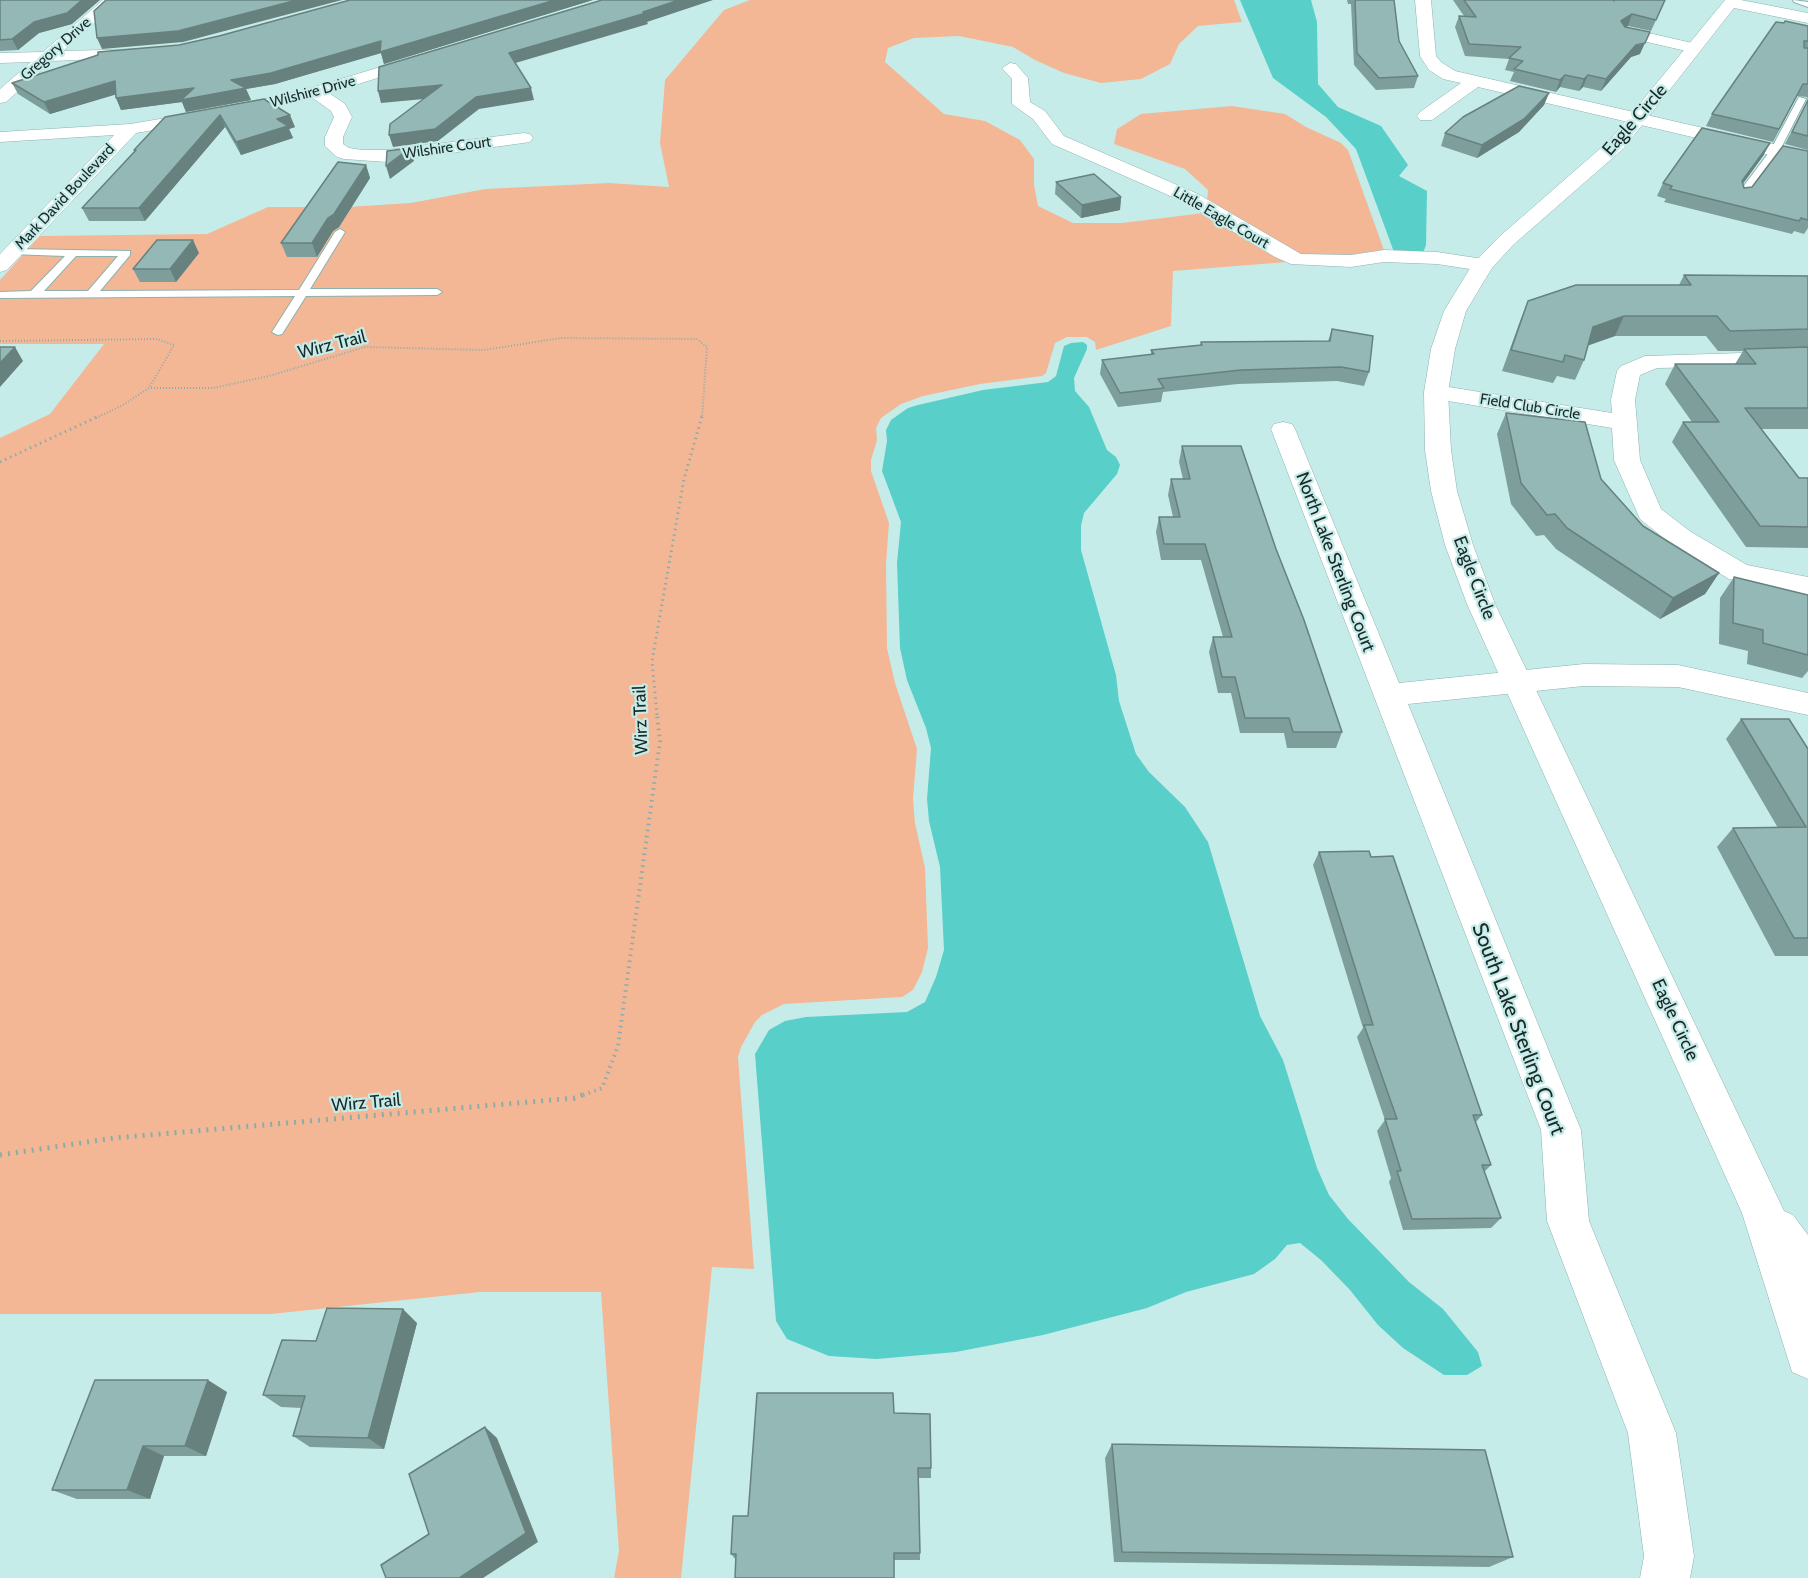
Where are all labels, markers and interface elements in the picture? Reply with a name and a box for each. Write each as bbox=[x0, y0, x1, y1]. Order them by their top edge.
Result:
street label: Gregory Drive bbox=[17, 14, 95, 84]
street label: Wilshire Drive bbox=[268, 72, 358, 112]
street label: Eagle Circle bbox=[1598, 80, 1672, 160]
street label: Wilshire Court bbox=[402, 133, 492, 163]
street label: Mark David Boulevard bbox=[11, 141, 119, 253]
street label: Little Eagle Court bbox=[1170, 183, 1272, 253]
street label: Wirz Trail bbox=[296, 326, 368, 364]
street label: Field Club Circle bbox=[1478, 390, 1582, 424]
street label: North Lake Sterling Court bbox=[1291, 469, 1379, 655]
street label: Eagle Circle bbox=[1448, 533, 1500, 623]
street label: Wirz Trail bbox=[629, 685, 653, 755]
street label: South Lake Sterling Court bbox=[1466, 920, 1570, 1138]
street label: Eagle Circle bbox=[1647, 976, 1703, 1064]
street label: Wirz Trail bbox=[331, 1089, 401, 1117]

